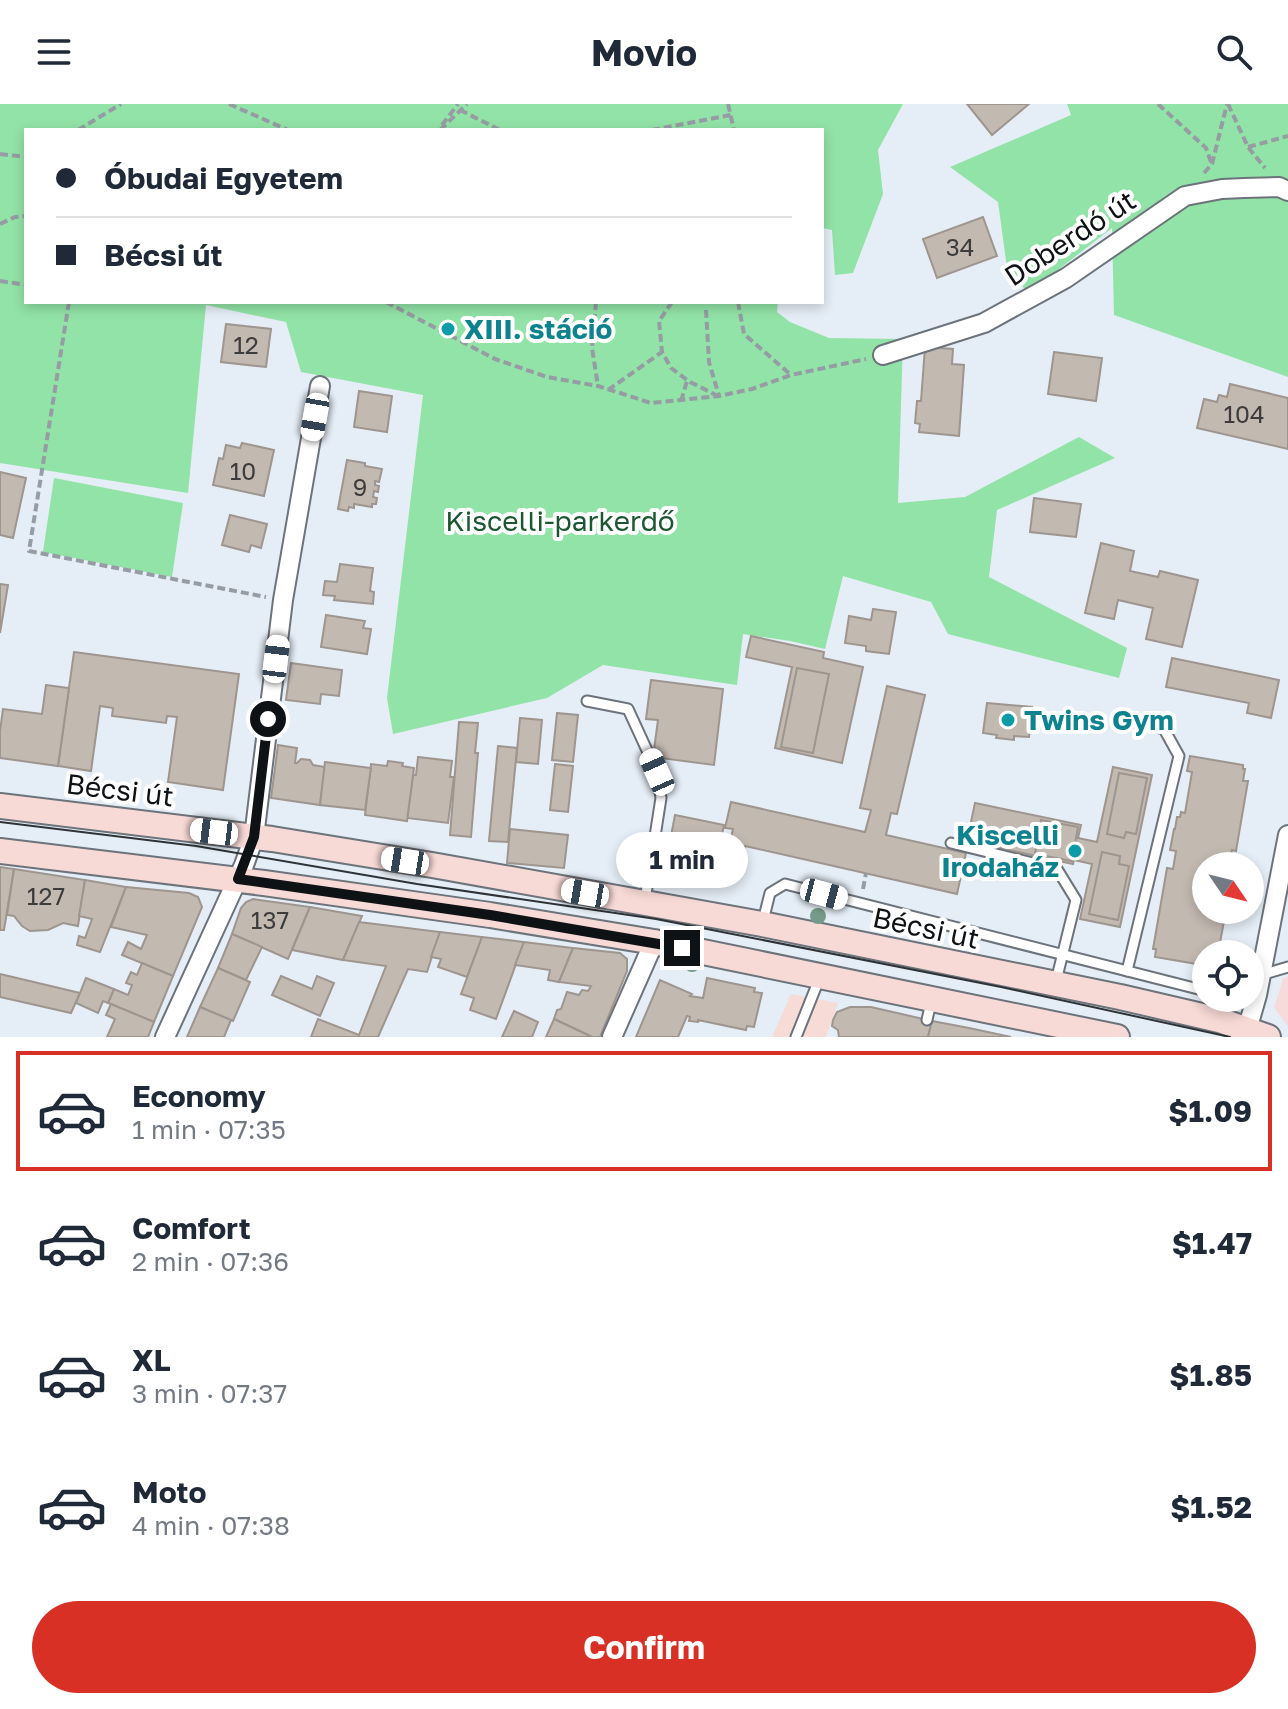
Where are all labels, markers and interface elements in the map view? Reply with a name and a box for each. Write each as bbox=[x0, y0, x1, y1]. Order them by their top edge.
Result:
icon: menu bbox=[32, 30, 76, 74]
icon: search bbox=[1212, 30, 1256, 74]
text: Movio bbox=[591, 31, 697, 74]
text: Óbudai Egyetem bbox=[104, 160, 343, 196]
street label: Doberdó út bbox=[998, 183, 1141, 292]
house number: 34 bbox=[946, 232, 974, 261]
text: Bécsi út bbox=[104, 237, 222, 273]
place label: XIII. stáció bbox=[464, 312, 612, 345]
marker: XIII. stáció bbox=[439, 320, 457, 338]
house number: 12 bbox=[233, 330, 259, 359]
car bbox=[299, 391, 331, 443]
house number: 104 bbox=[1223, 399, 1265, 428]
house number: 10 bbox=[230, 456, 256, 485]
house number: 9 bbox=[353, 472, 367, 501]
park label: Kiscelli-parkerdő bbox=[445, 504, 675, 537]
car bbox=[261, 634, 291, 684]
route start bbox=[250, 701, 286, 737]
place label: Twins Gym bbox=[1024, 703, 1174, 736]
marker: Twins Gym bbox=[999, 711, 1017, 729]
car bbox=[636, 745, 678, 799]
street label: Bécsi út bbox=[65, 767, 176, 812]
car bbox=[189, 817, 239, 847]
place label: Kiscelli Irodaház bbox=[941, 818, 1059, 883]
callout: 1 min bbox=[616, 832, 748, 888]
marker: Kiscelli Irodaház bbox=[1066, 842, 1084, 860]
text: 1 min bbox=[649, 844, 715, 875]
car bbox=[379, 845, 431, 877]
north arrow bbox=[1192, 852, 1264, 924]
map controls bbox=[1192, 852, 1264, 1012]
car bbox=[798, 876, 850, 912]
car bbox=[559, 877, 611, 909]
house number: 127 bbox=[27, 881, 65, 910]
street label: Bécsi út bbox=[870, 900, 982, 955]
house number: 137 bbox=[251, 905, 289, 934]
route end bbox=[664, 930, 700, 966]
button: locate bbox=[1192, 940, 1264, 1012]
icon: car bbox=[36, 1075, 108, 1147]
text: Economy bbox=[132, 1078, 266, 1114]
text: $1.09 bbox=[1168, 1093, 1252, 1129]
text: 1 min · 07:35 bbox=[132, 1114, 286, 1145]
icon: car bbox=[36, 1207, 108, 1279]
text: Comfort bbox=[132, 1210, 251, 1246]
text: $1.47 bbox=[1172, 1225, 1252, 1261]
text: 2 min · 07:36 bbox=[132, 1246, 289, 1277]
icon: car bbox=[36, 1339, 108, 1411]
text: XL bbox=[132, 1342, 171, 1378]
text: $1.85 bbox=[1169, 1357, 1252, 1393]
text: 3 min · 07:37 bbox=[132, 1378, 287, 1409]
icon: car bbox=[36, 1471, 108, 1543]
text: Moto bbox=[132, 1474, 207, 1510]
text: $1.52 bbox=[1170, 1489, 1252, 1525]
text: 4 min · 07:38 bbox=[132, 1510, 290, 1541]
button: Confirm bbox=[32, 1601, 1256, 1693]

